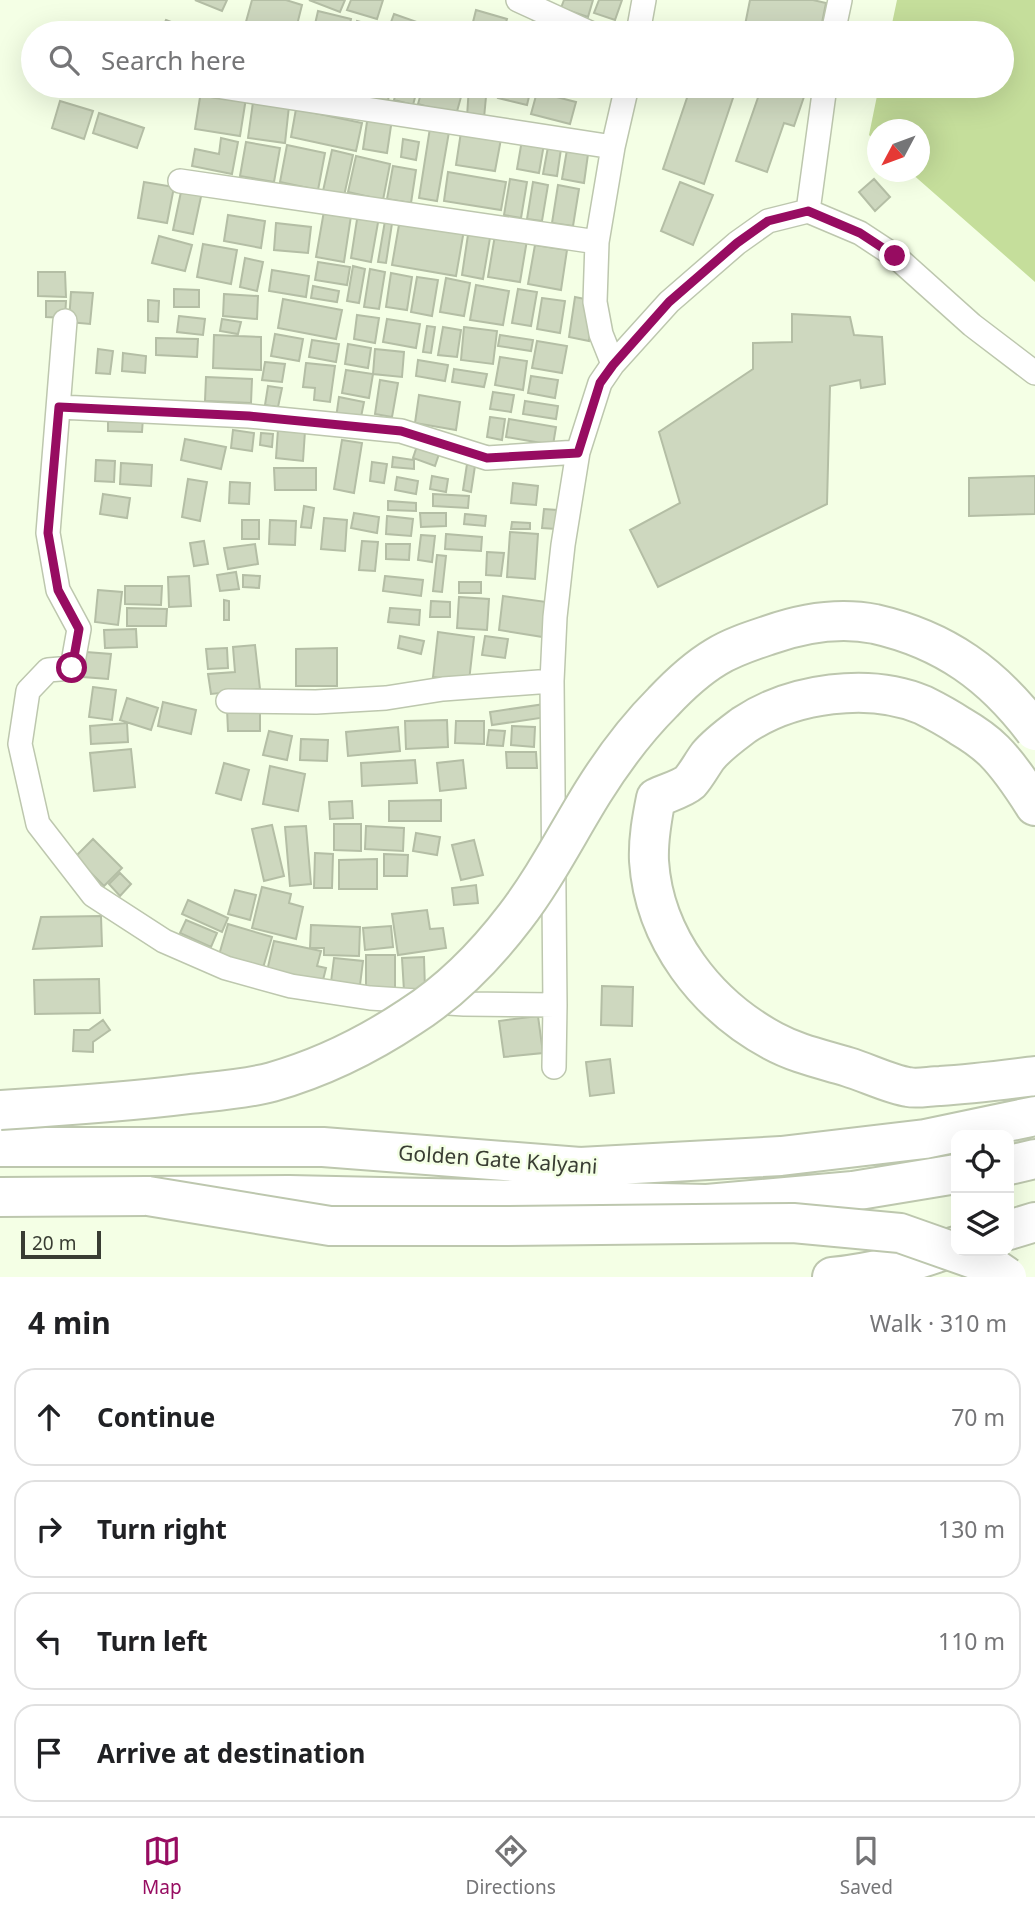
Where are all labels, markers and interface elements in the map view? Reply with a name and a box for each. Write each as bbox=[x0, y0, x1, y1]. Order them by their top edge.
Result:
search box bbox=[21, 21, 1014, 98]
icon: search bbox=[45, 41, 83, 79]
text: Search here bbox=[101, 42, 246, 78]
north arrow bbox=[867, 119, 930, 182]
route end bbox=[879, 240, 910, 271]
route start bbox=[56, 652, 87, 683]
map controls bbox=[951, 1130, 1014, 1256]
button: locate bbox=[951, 1130, 1014, 1193]
street label: Golden Gate Kalyani bbox=[397, 1138, 599, 1180]
button: layers bbox=[951, 1193, 1014, 1256]
scale bar bbox=[21, 1228, 102, 1260]
text: 20 m bbox=[32, 1230, 76, 1256]
text: 4 min bbox=[28, 1302, 111, 1343]
text: Walk · 310 m bbox=[870, 1307, 1007, 1339]
icon: ahead bbox=[30, 1398, 68, 1436]
text: Continue bbox=[97, 1399, 215, 1435]
text: 70 m bbox=[951, 1401, 1005, 1433]
icon: right bbox=[30, 1510, 68, 1548]
text: Turn right bbox=[97, 1511, 227, 1547]
text: 130 m bbox=[938, 1513, 1005, 1545]
icon: left bbox=[30, 1622, 68, 1660]
text: Turn left bbox=[97, 1623, 208, 1659]
text: 110 m bbox=[938, 1625, 1005, 1657]
icon: arrive bbox=[30, 1734, 68, 1772]
text: Arrive at destination bbox=[97, 1735, 366, 1771]
tab: Map bbox=[142, 1832, 182, 1900]
tab: Directions bbox=[466, 1832, 556, 1900]
tab: Saved bbox=[840, 1832, 893, 1900]

